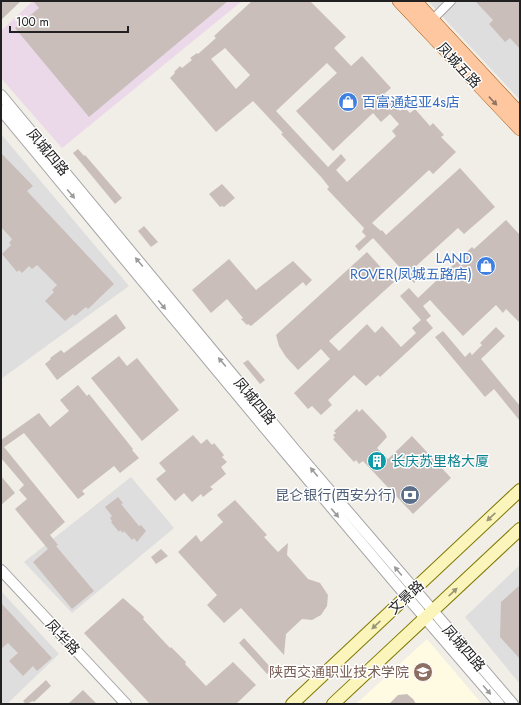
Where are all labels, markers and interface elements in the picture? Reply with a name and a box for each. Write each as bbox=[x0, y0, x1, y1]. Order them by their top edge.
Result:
scale bar bbox=[10, 8, 128, 34]
text: 100 m bbox=[16, 13, 49, 31]
street label: 凤城五路 bbox=[433, 38, 485, 92]
shop icon: 百富通起亚4s店 bbox=[337, 91, 359, 113]
place label: 百富通起亚4s店 bbox=[362, 92, 460, 112]
one-way arrow bbox=[488, 96, 498, 106]
street label: 凤城四路 bbox=[22, 124, 74, 180]
one-way arrow bbox=[66, 189, 75, 200]
place label: LAND ROVER(凤城五路店) bbox=[350, 248, 472, 284]
shop icon: LAND ROVER(凤城五路店) bbox=[475, 255, 497, 277]
one-way arrow bbox=[134, 256, 143, 267]
one-way arrow bbox=[158, 300, 167, 311]
one-way arrow bbox=[217, 356, 226, 367]
street label: 凤城四路 bbox=[229, 373, 281, 429]
building icon: 长庆苏里格大厦 bbox=[366, 450, 388, 472]
place label: 长庆苏里格大厦 bbox=[391, 451, 489, 471]
one-way arrow bbox=[310, 467, 319, 478]
bank icon: 昆仑银行(西安分行) bbox=[399, 484, 421, 506]
place label: 昆仑银行(西安分行) bbox=[275, 485, 396, 505]
one-way arrow bbox=[330, 508, 339, 518]
one-way arrow bbox=[486, 512, 497, 521]
one-way arrow bbox=[394, 567, 403, 576]
street label: 文景路 bbox=[384, 575, 428, 619]
one-way arrow bbox=[449, 588, 458, 597]
street label: 凤华路 bbox=[41, 615, 85, 659]
one-way arrow bbox=[371, 620, 381, 629]
street label: 凤城四路 bbox=[438, 620, 490, 676]
school or university icon: 陕西交通职业技术学院 bbox=[412, 661, 434, 683]
place label: 陕西交通职业技术学院 bbox=[269, 662, 409, 682]
one-way arrow bbox=[483, 685, 492, 696]

